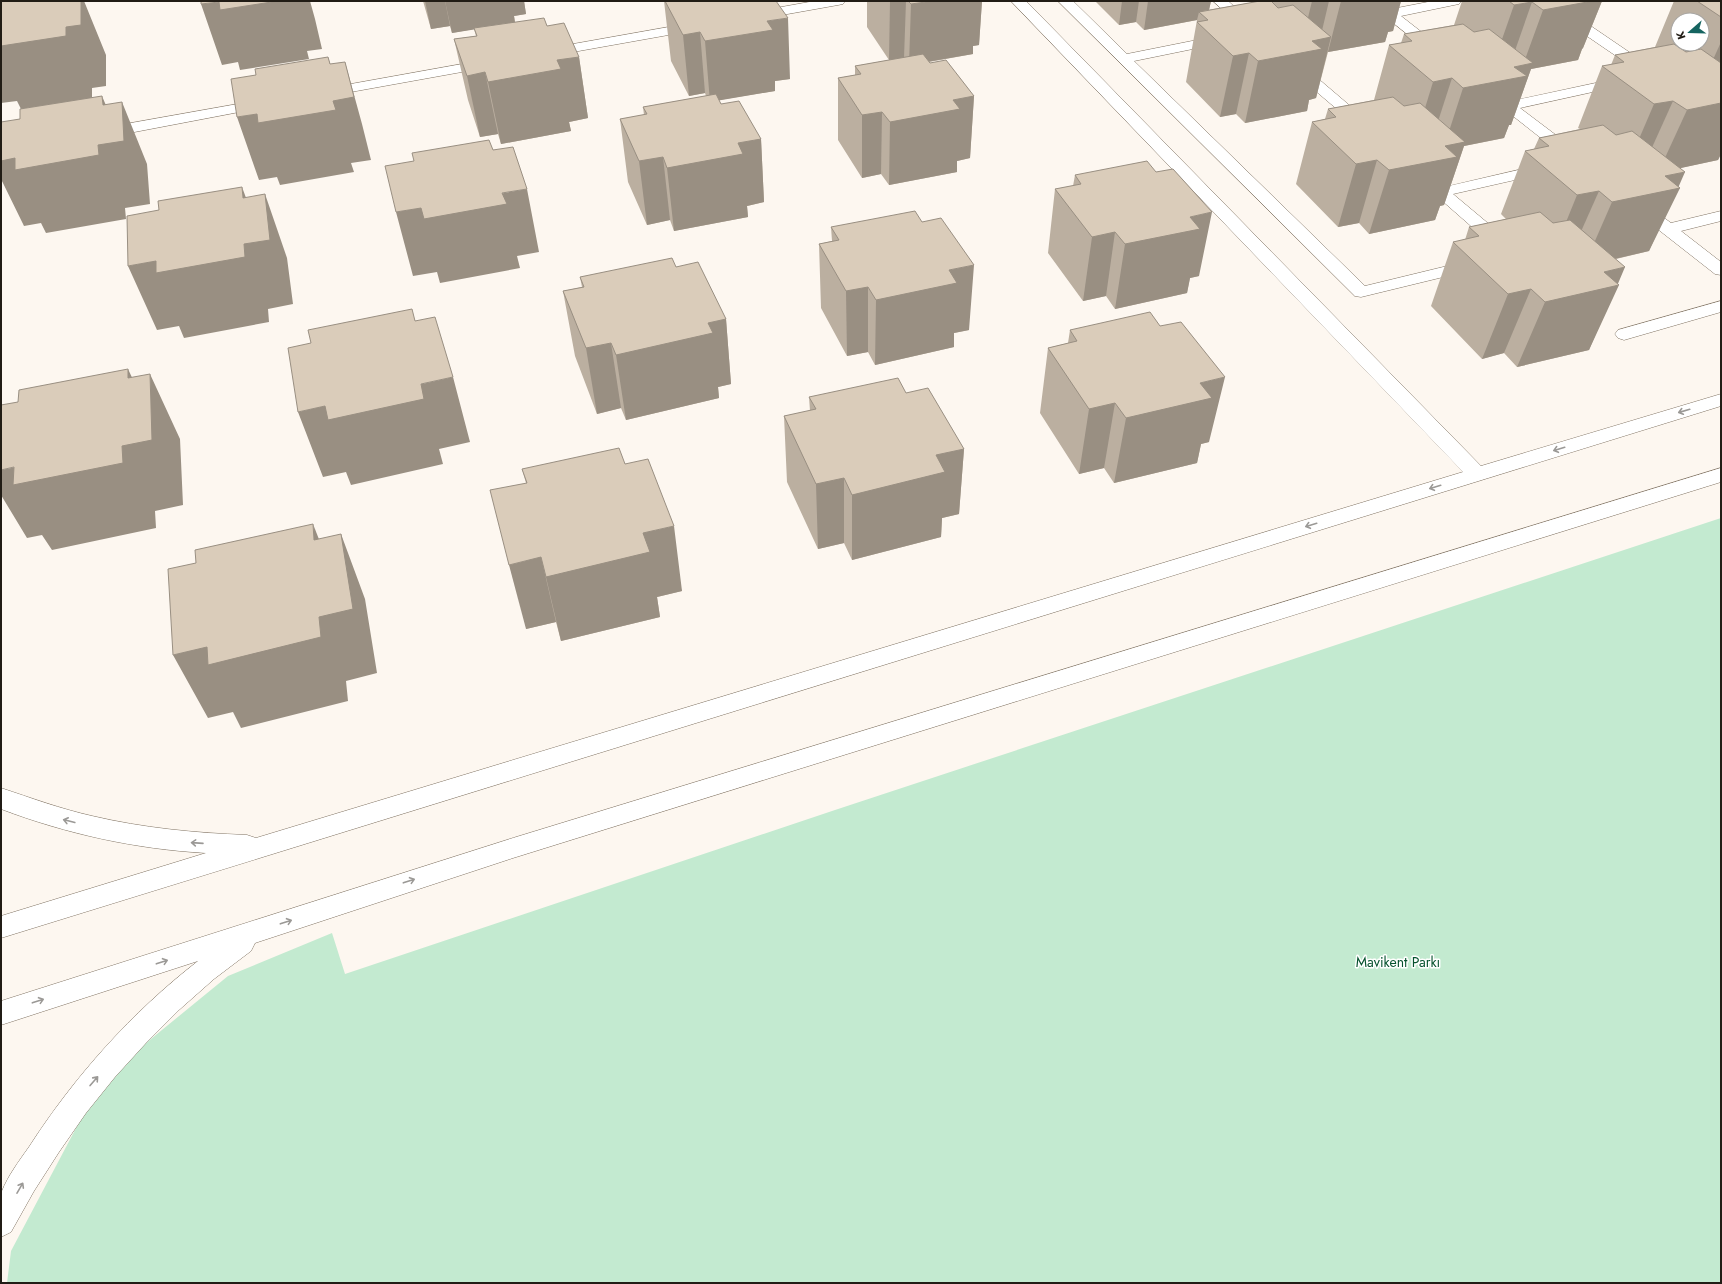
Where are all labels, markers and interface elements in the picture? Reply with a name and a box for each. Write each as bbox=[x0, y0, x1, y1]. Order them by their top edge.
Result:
north arrow bbox=[1670, 12, 1710, 52]
text: K bbox=[1672, 29, 1689, 42]
one-way arrow bbox=[1677, 408, 1690, 415]
one-way arrow bbox=[1553, 446, 1566, 453]
one-way arrow bbox=[1428, 484, 1441, 491]
one-way arrow bbox=[1304, 522, 1317, 529]
one-way arrow bbox=[63, 817, 76, 824]
one-way arrow bbox=[191, 840, 204, 847]
one-way arrow bbox=[403, 877, 415, 885]
one-way arrow bbox=[279, 918, 292, 925]
park label: Mavikent Parkı bbox=[1356, 952, 1440, 972]
one-way arrow bbox=[156, 957, 168, 965]
one-way arrow bbox=[31, 997, 44, 1004]
one-way arrow bbox=[89, 1076, 98, 1086]
one-way arrow bbox=[17, 1182, 25, 1194]

